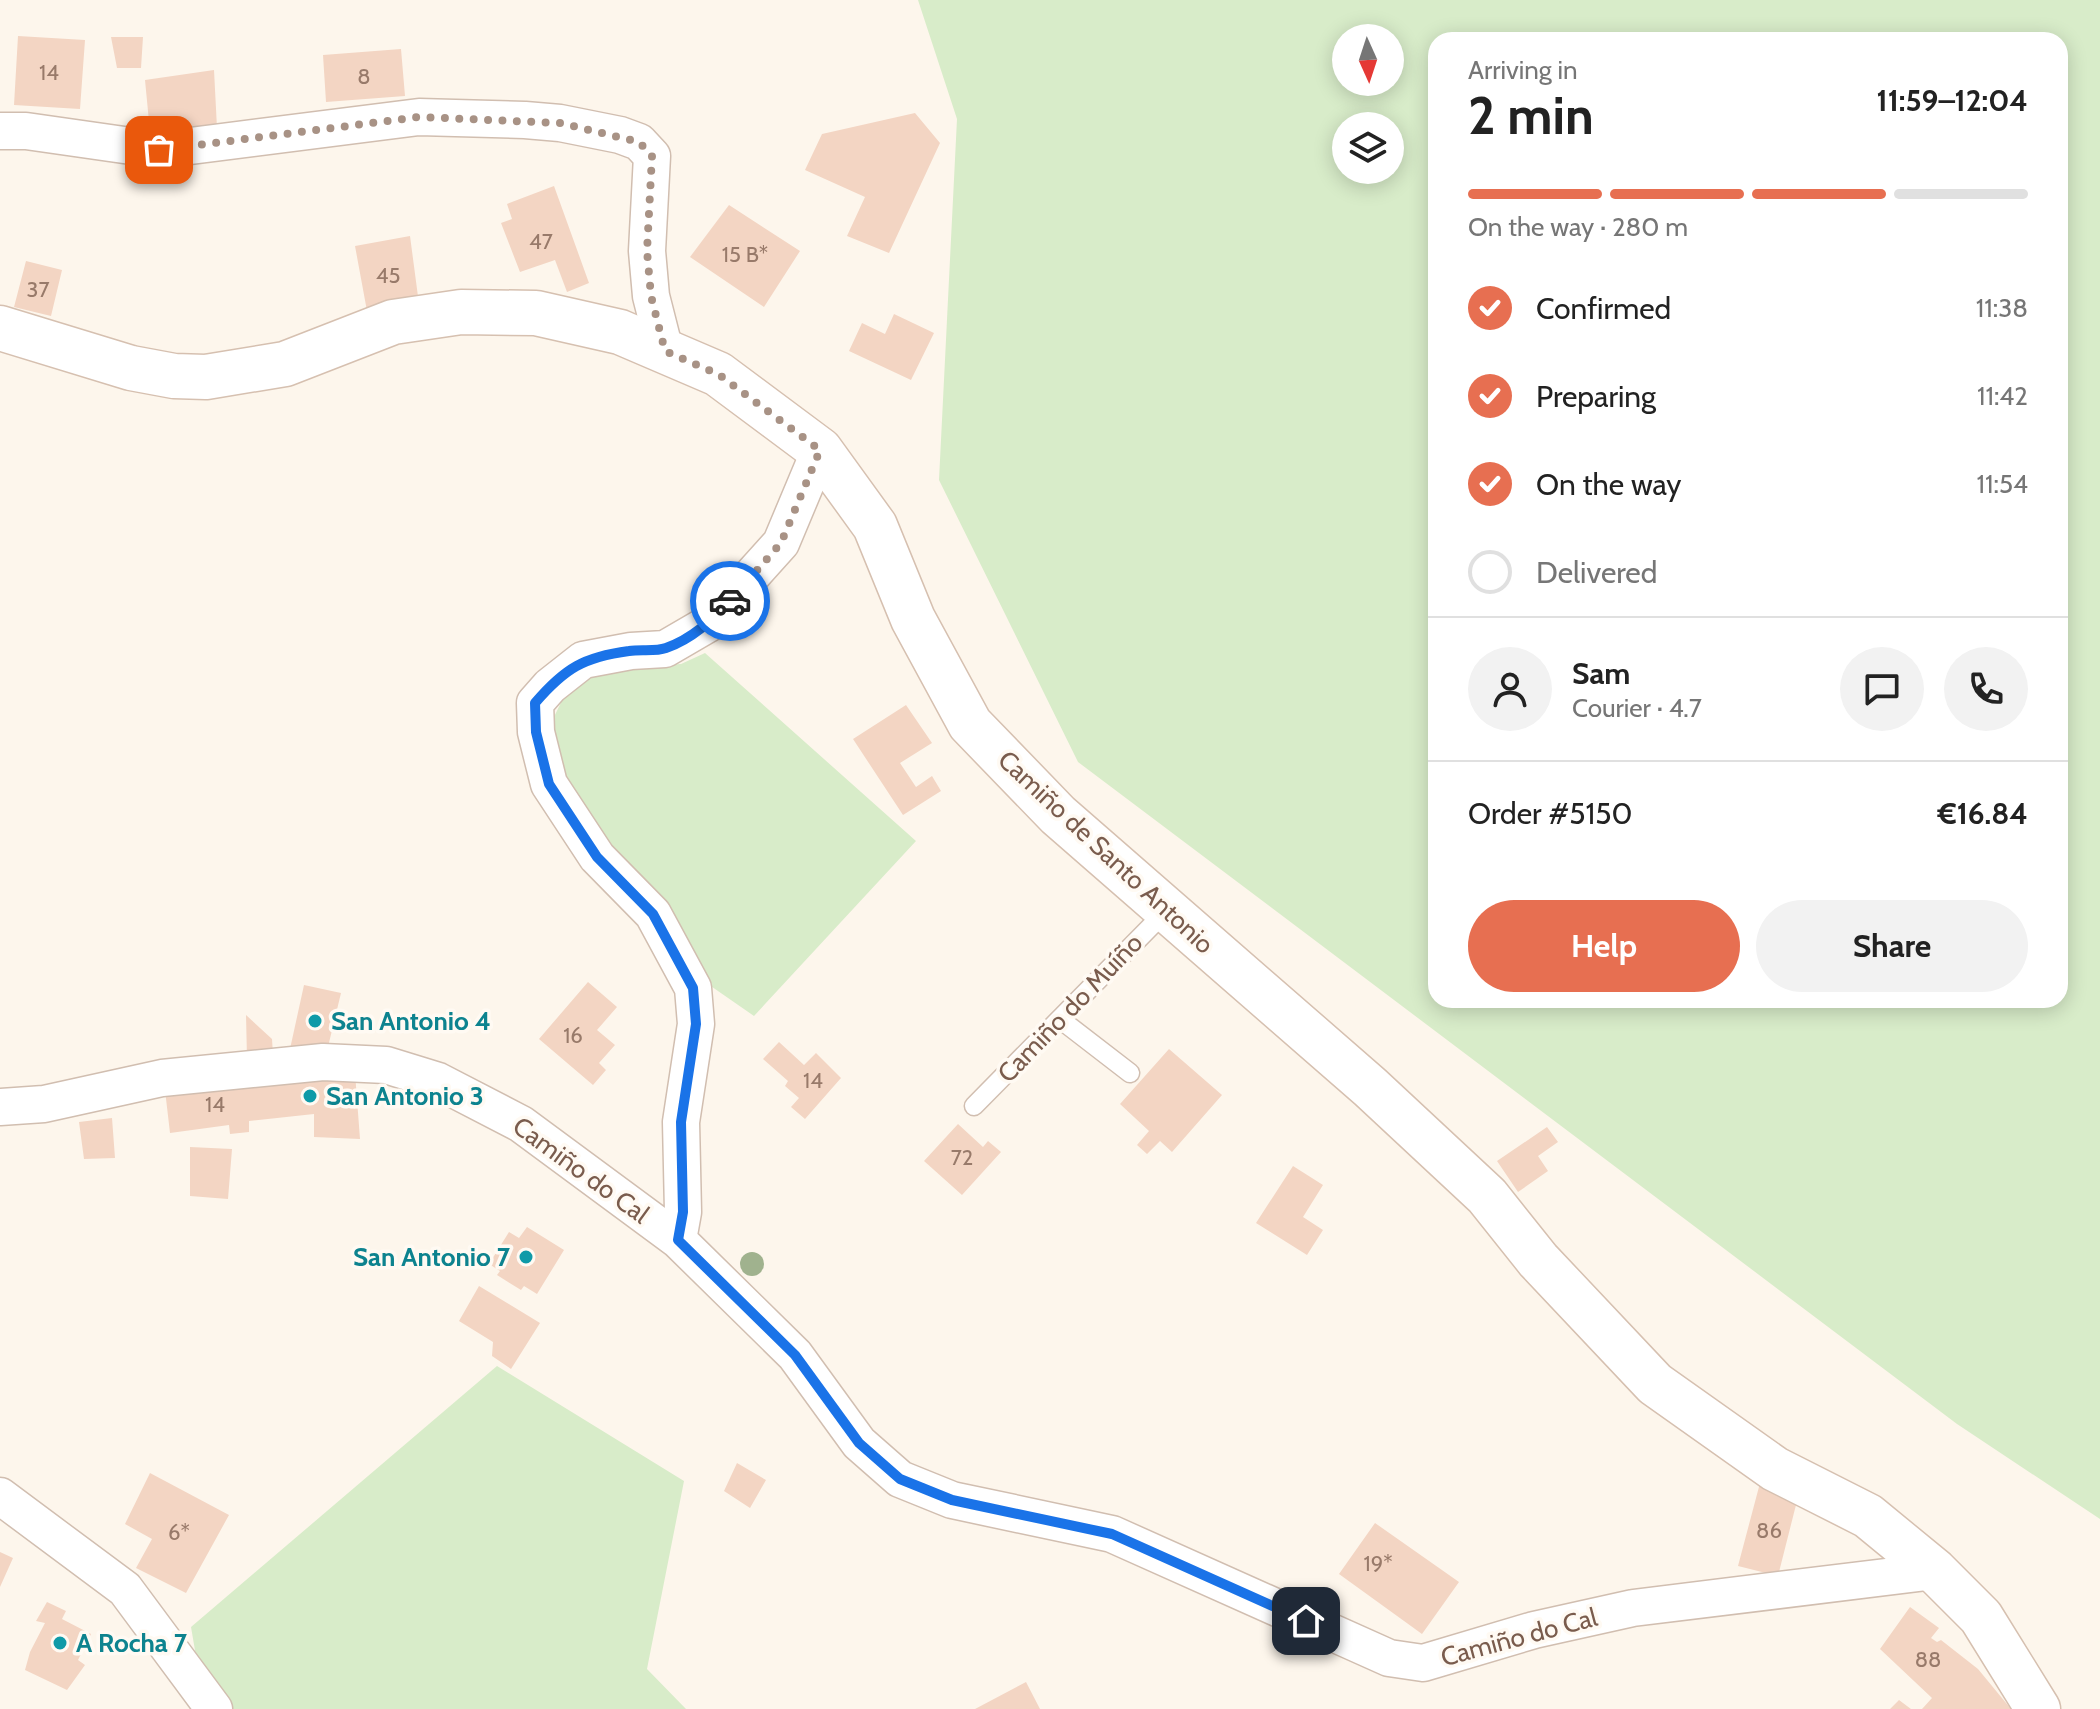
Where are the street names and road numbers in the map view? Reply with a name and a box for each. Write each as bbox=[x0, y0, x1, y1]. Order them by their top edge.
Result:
street label: Camiño de Santo Antonio bbox=[991, 744, 1221, 960]
street label: Camiño do Muíño bbox=[991, 927, 1149, 1089]
street label: Camiño do Cal bbox=[507, 1110, 655, 1230]
street label: Camiño do Cal bbox=[1437, 1601, 1601, 1673]

